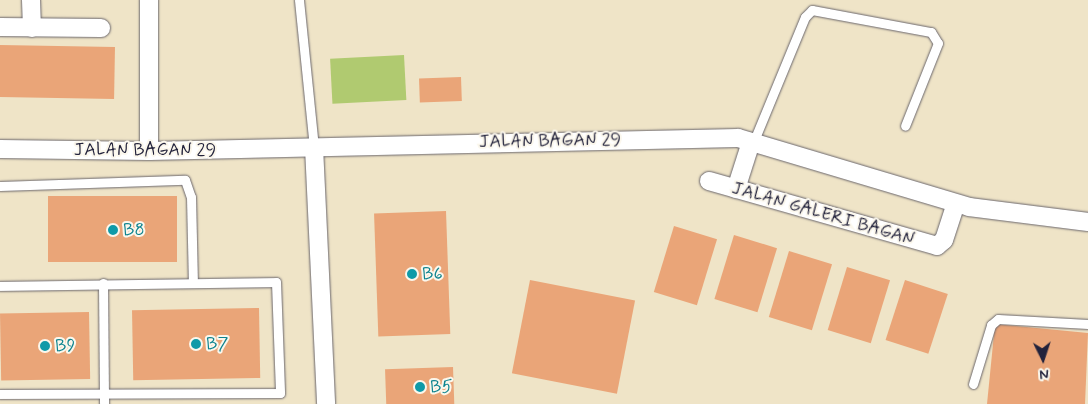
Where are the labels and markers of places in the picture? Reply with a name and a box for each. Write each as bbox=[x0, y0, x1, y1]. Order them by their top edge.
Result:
place label: B8 bbox=[123, 219, 145, 241]
marker: B8 bbox=[107, 224, 119, 236]
place label: B6 bbox=[422, 263, 443, 285]
marker: B6 bbox=[406, 268, 418, 280]
place label: B7 bbox=[206, 333, 228, 355]
place label: B9 bbox=[55, 335, 75, 357]
marker: B7 bbox=[190, 338, 202, 350]
marker: B9 bbox=[39, 340, 51, 352]
place label: B5 bbox=[430, 376, 452, 398]
marker: B5 bbox=[414, 381, 426, 393]

